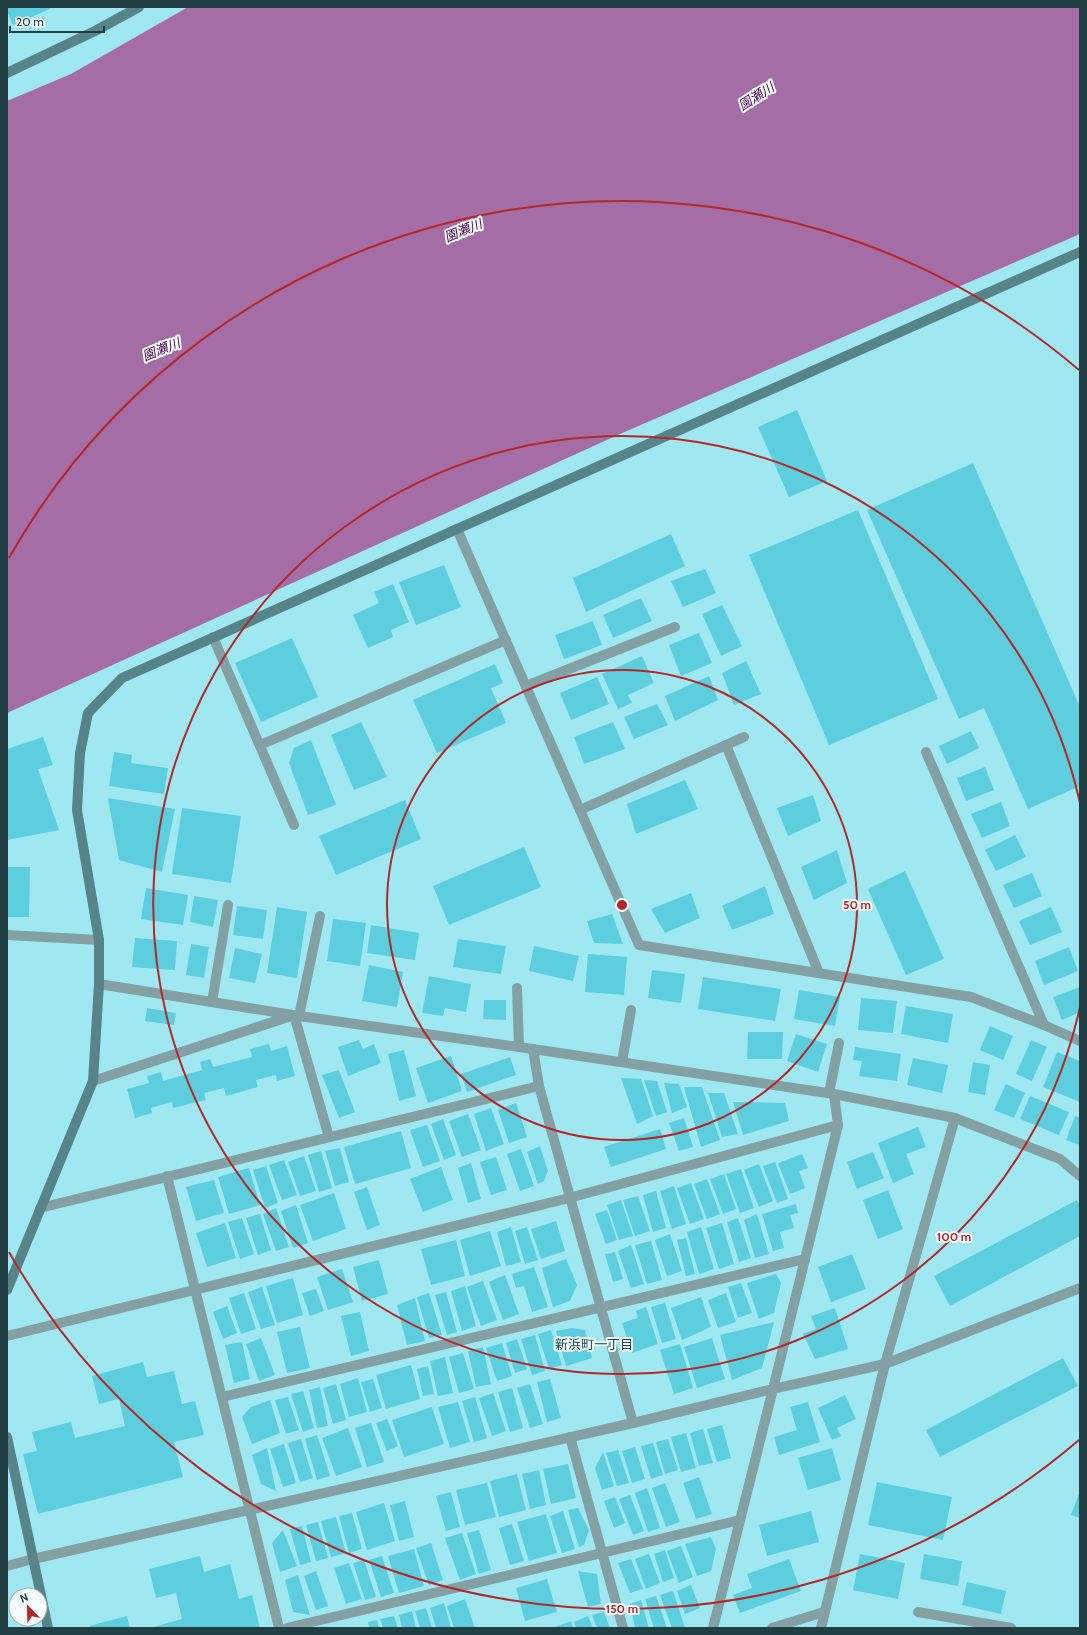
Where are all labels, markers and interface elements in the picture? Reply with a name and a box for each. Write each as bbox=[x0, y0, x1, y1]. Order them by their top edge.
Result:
scale bar bbox=[10, 8, 104, 34]
text: 20 m bbox=[16, 14, 44, 29]
water label: 園瀬川 bbox=[735, 78, 778, 113]
water label: 園瀬川 bbox=[442, 215, 486, 245]
water label: 園瀬川 bbox=[140, 334, 184, 364]
text: 50 m bbox=[843, 897, 871, 912]
centre of rings bbox=[615, 898, 629, 912]
text: 100 m bbox=[937, 1229, 971, 1244]
district label: 新浜町一丁目 bbox=[555, 1336, 633, 1352]
north arrow bbox=[8, 1587, 48, 1627]
text: N bbox=[18, 1590, 30, 1606]
text: 150 m bbox=[606, 1601, 638, 1616]

